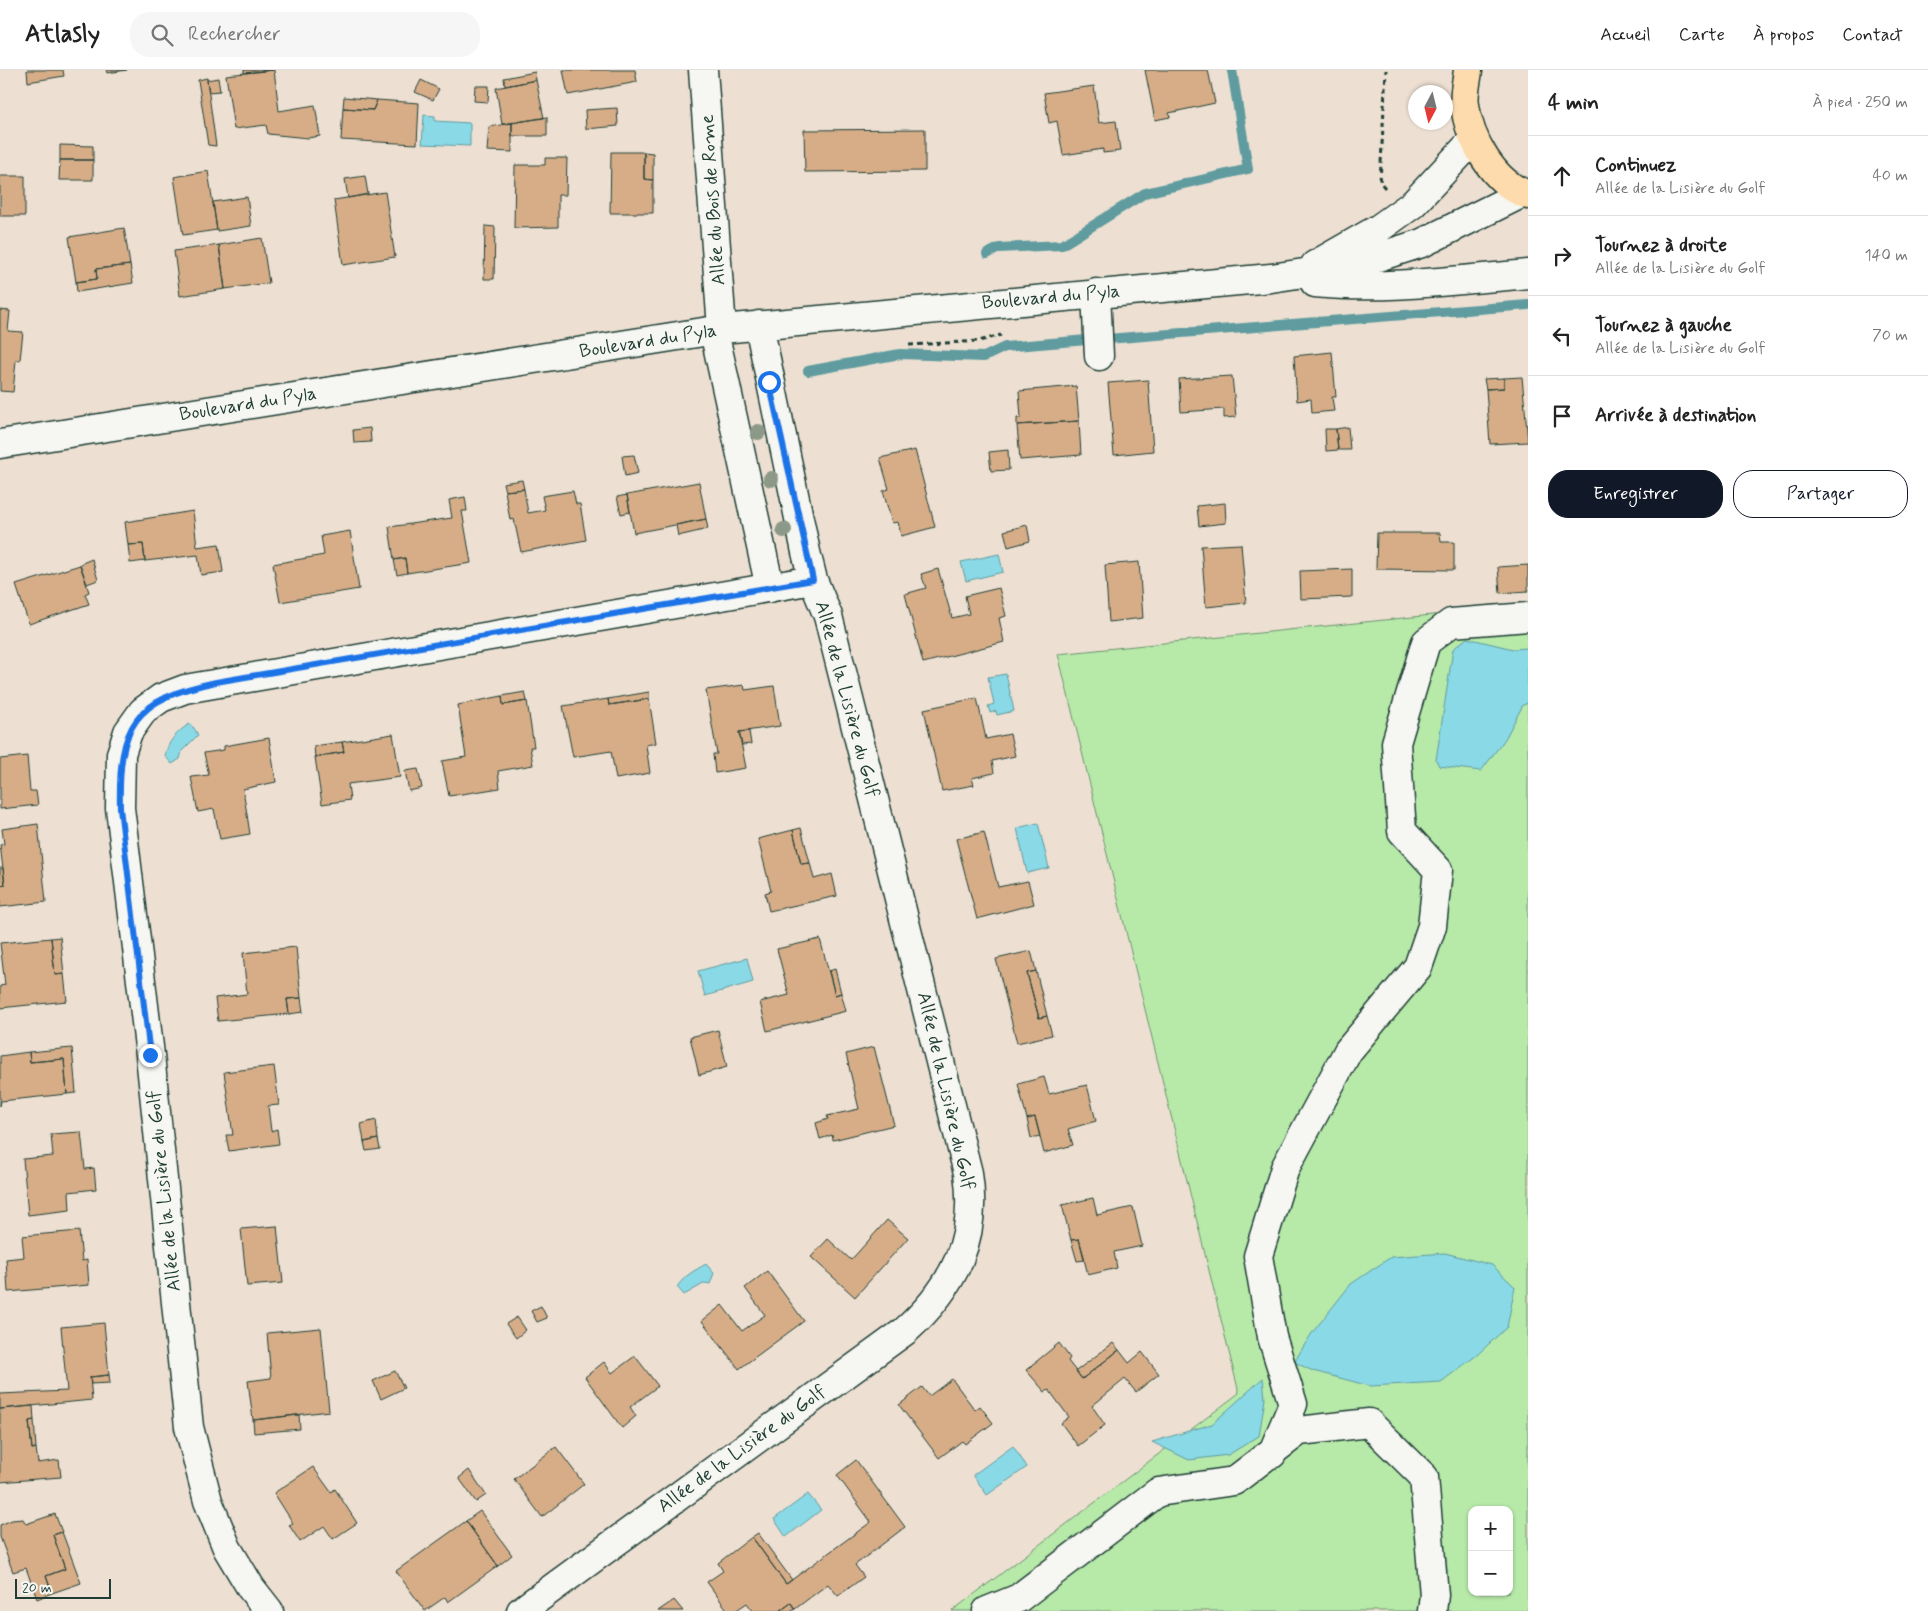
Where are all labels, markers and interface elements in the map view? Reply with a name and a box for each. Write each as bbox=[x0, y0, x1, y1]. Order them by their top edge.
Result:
search box bbox=[130, 12, 480, 57]
text: Atlasly bbox=[25, 19, 100, 50]
icon: search bbox=[148, 21, 176, 49]
text: Rechercher bbox=[188, 22, 280, 47]
text: Accueil bbox=[1600, 23, 1651, 47]
text: Carte bbox=[1679, 23, 1725, 47]
text: À propos bbox=[1753, 23, 1814, 47]
text: Contact bbox=[1842, 23, 1903, 47]
north arrow bbox=[1408, 85, 1453, 130]
text: 4 min bbox=[1548, 89, 1599, 117]
text: À pied · 250 m bbox=[1813, 92, 1908, 113]
street label: Allée du Bois de Rome bbox=[695, 114, 731, 286]
text: Continuez bbox=[1595, 153, 1676, 178]
icon: ahead bbox=[1548, 162, 1576, 190]
text: 40 m bbox=[1872, 165, 1908, 186]
text: Allée de la Lisière du Golf bbox=[1595, 178, 1765, 199]
text: Tournez à droite bbox=[1595, 233, 1727, 258]
icon: right bbox=[1548, 242, 1576, 270]
text: 140 m bbox=[1864, 245, 1908, 266]
text: Allée de la Lisière du Golf bbox=[1595, 258, 1765, 279]
street label: Boulevard du Pyla bbox=[981, 278, 1121, 316]
text: Tournez à gauche bbox=[1595, 313, 1732, 338]
street label: Boulevard du Pyla bbox=[578, 318, 718, 364]
icon: left bbox=[1548, 322, 1576, 350]
text: 70 m bbox=[1872, 325, 1908, 346]
text: Allée de la Lisière du Golf bbox=[1595, 338, 1765, 359]
route start bbox=[758, 371, 781, 394]
street label: Boulevard du Pyla bbox=[178, 381, 318, 427]
icon: arrive bbox=[1548, 402, 1576, 430]
text: Arrivée à destination bbox=[1595, 403, 1756, 428]
button: Enregistrer bbox=[1548, 470, 1723, 518]
button: Partager bbox=[1733, 470, 1908, 518]
street label: Allée de la Lisière du Golf bbox=[809, 598, 885, 800]
street label: Allée de la Lisière du Golf bbox=[911, 990, 981, 1192]
route end bbox=[139, 1044, 162, 1067]
street label: Allée de la Lisière du Golf bbox=[141, 1089, 187, 1293]
street label: Allée de la Lisière du Golf bbox=[653, 1379, 831, 1519]
map controls bbox=[1468, 1506, 1513, 1596]
button: + bbox=[1468, 1506, 1513, 1551]
button: − bbox=[1468, 1551, 1513, 1596]
scale bar bbox=[15, 1576, 111, 1599]
text: 20 m bbox=[22, 1579, 52, 1597]

